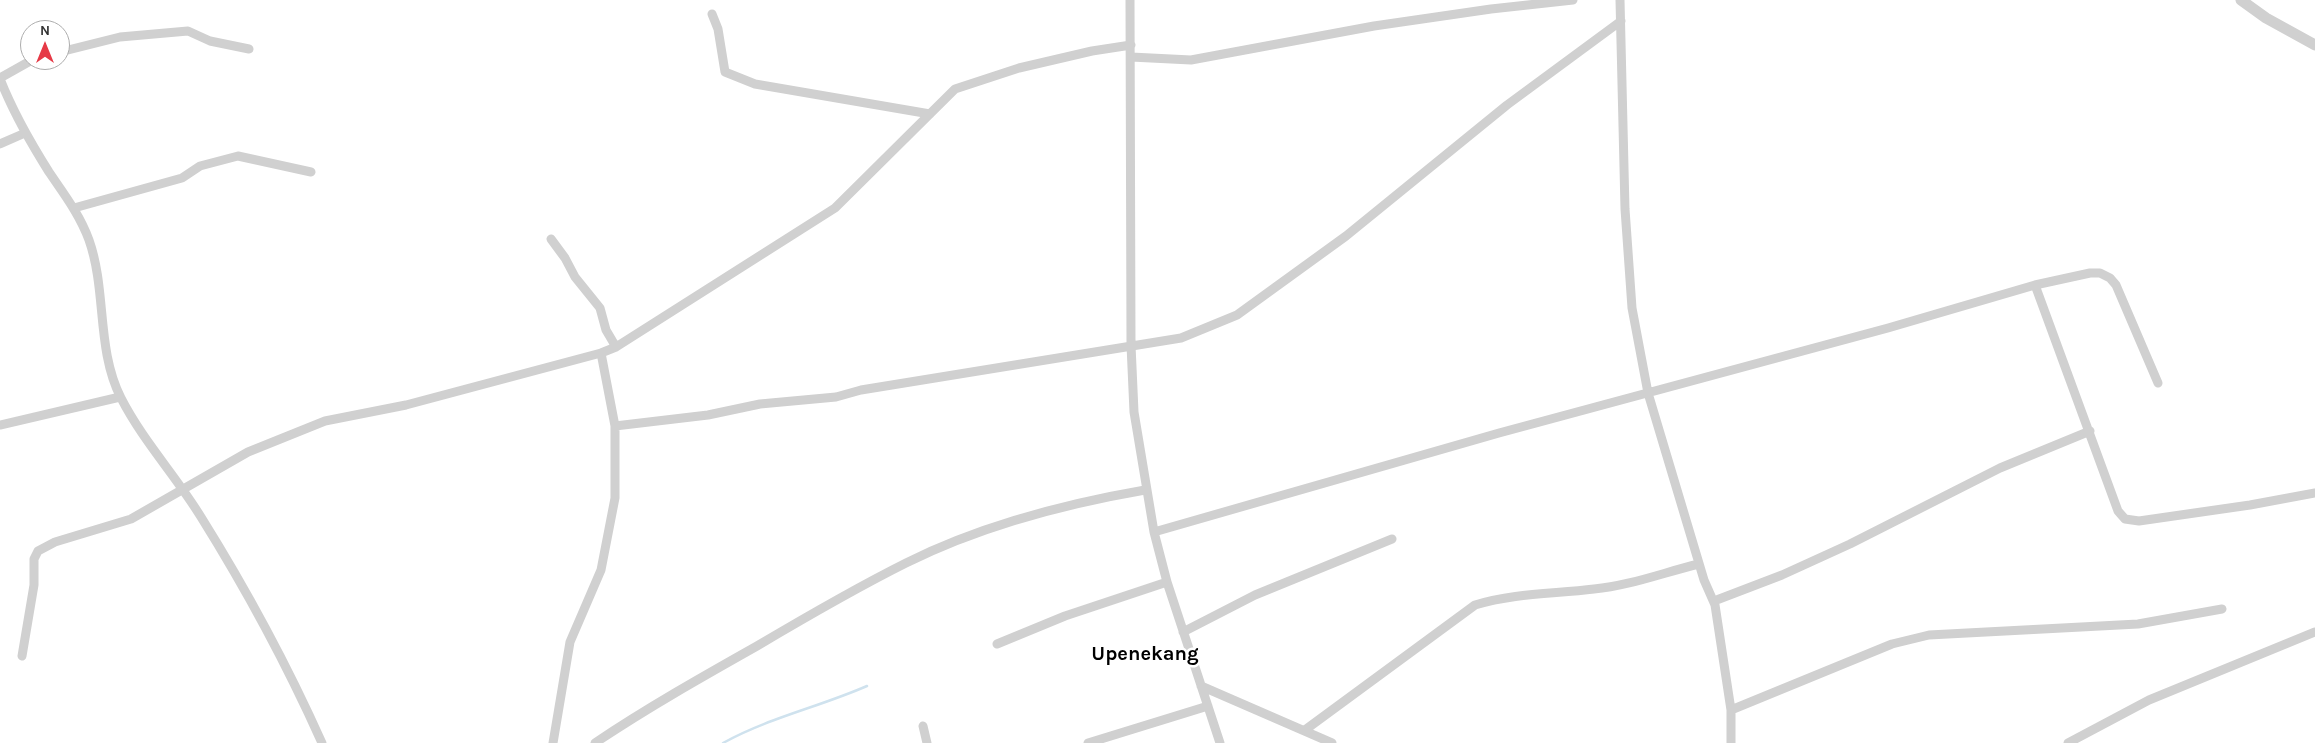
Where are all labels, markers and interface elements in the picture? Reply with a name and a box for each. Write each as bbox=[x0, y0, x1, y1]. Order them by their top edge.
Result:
north arrow bbox=[20, 20, 70, 70]
text: N bbox=[40, 22, 50, 39]
district label: Upenekang bbox=[1091, 642, 1199, 666]

